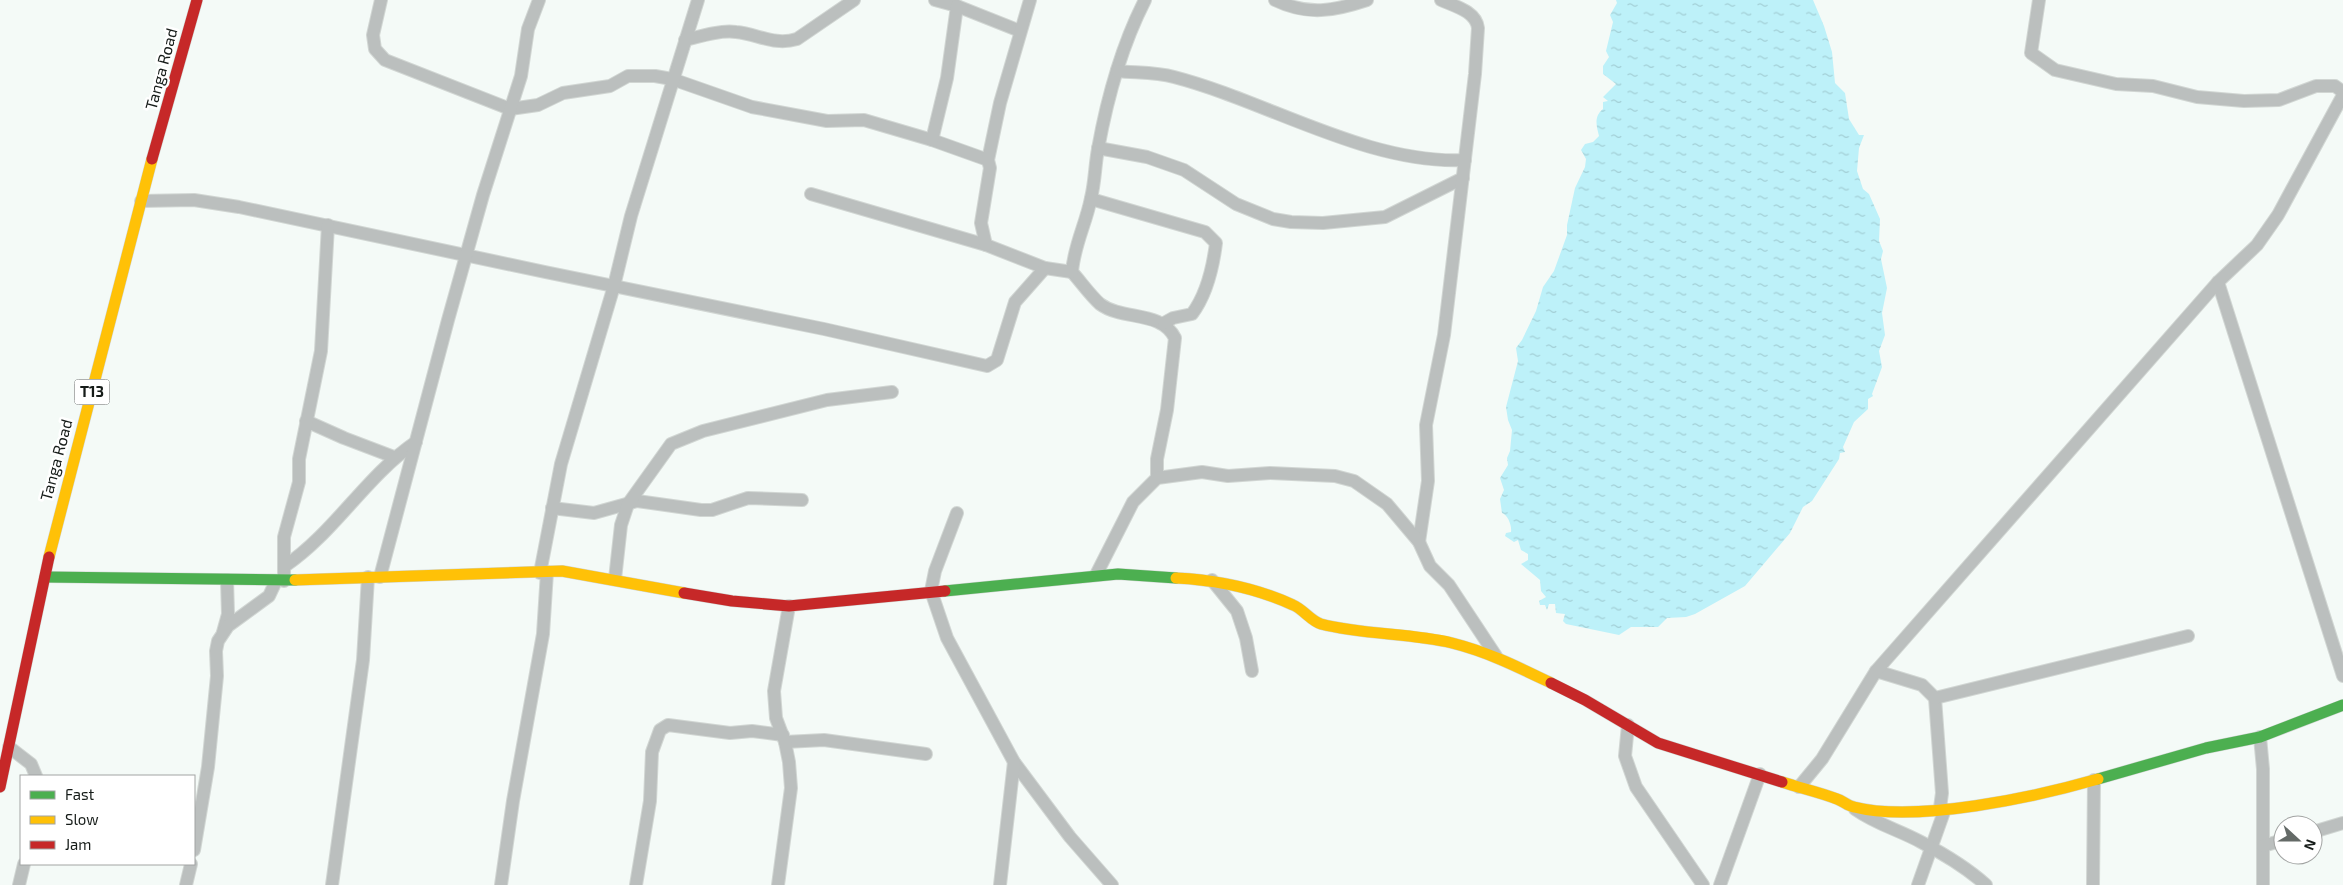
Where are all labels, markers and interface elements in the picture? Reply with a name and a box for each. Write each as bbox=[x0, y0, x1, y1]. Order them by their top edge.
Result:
street label: Tanga Road bbox=[140, 26, 181, 112]
road number: T13 bbox=[74, 380, 110, 404]
street label: Tanga Road bbox=[35, 417, 76, 503]
legend bbox=[20, 775, 195, 865]
text: Fast bbox=[65, 785, 95, 803]
text: Slow bbox=[65, 810, 99, 828]
north arrow bbox=[2273, 815, 2323, 865]
text: Jam bbox=[65, 835, 91, 853]
text: N bbox=[2301, 837, 2320, 853]

